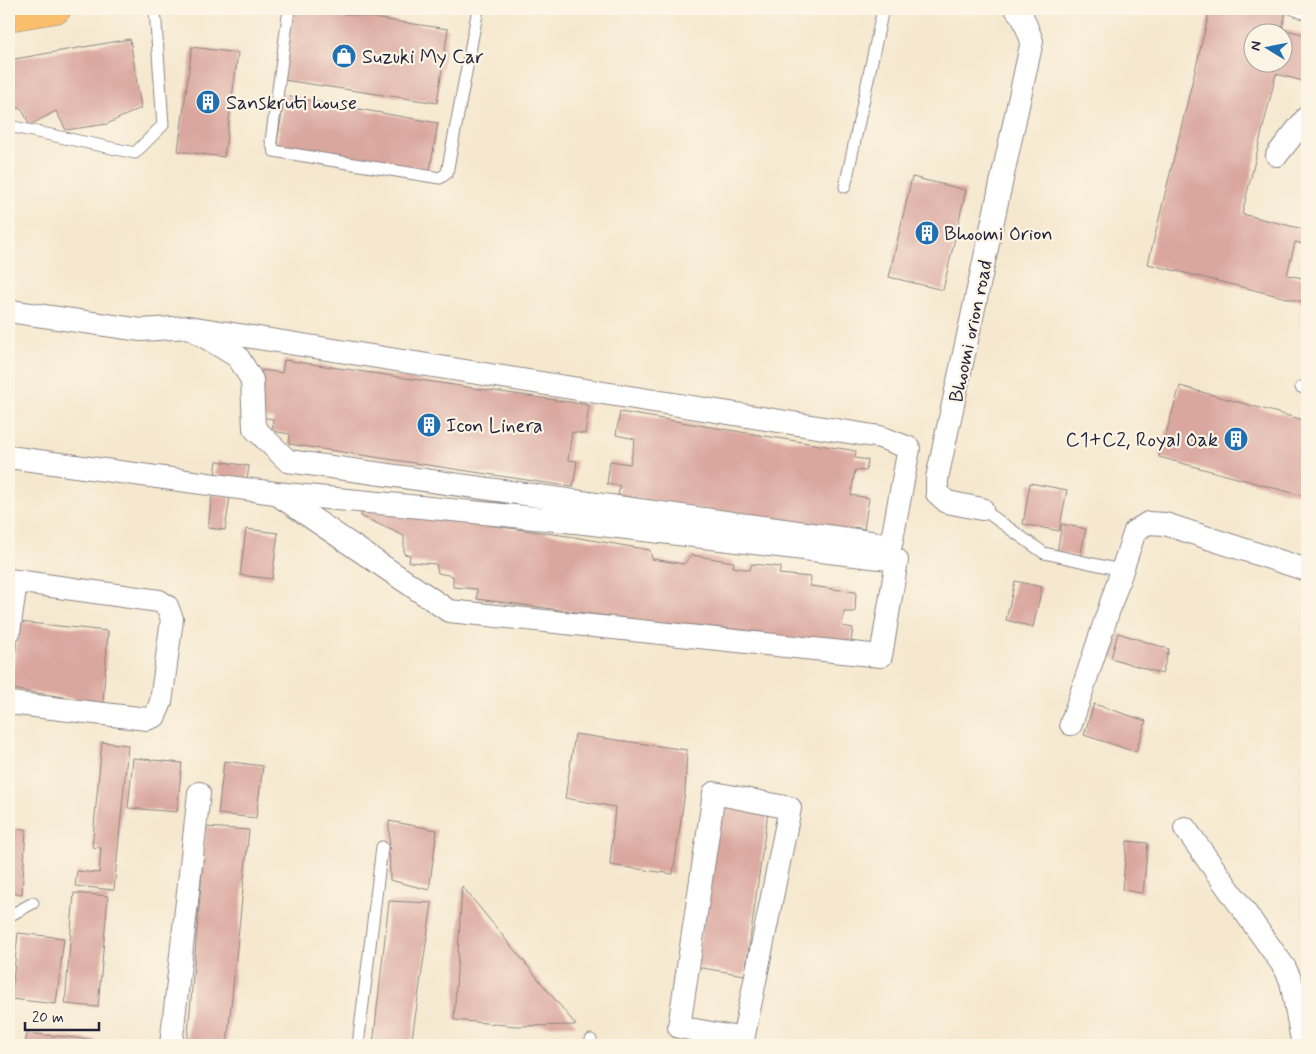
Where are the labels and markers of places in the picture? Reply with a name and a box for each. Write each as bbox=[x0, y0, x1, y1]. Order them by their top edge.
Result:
shop icon: Suzuki My Car bbox=[331, 43, 357, 69]
place label: Suzuki My Car bbox=[362, 44, 484, 71]
building icon: Sanskruti house bbox=[195, 89, 221, 115]
place label: Sanskruti house bbox=[226, 90, 357, 117]
building icon: Bhoomi Orion bbox=[914, 220, 940, 246]
place label: Bhoomi Orion bbox=[944, 221, 1053, 248]
building icon: Icon Linera bbox=[416, 412, 442, 438]
place label: Icon Linera bbox=[446, 413, 543, 440]
building icon: C1+C2, Royal Oak bbox=[1223, 426, 1249, 452]
place label: C1+C2, Royal Oak bbox=[1065, 427, 1218, 454]

